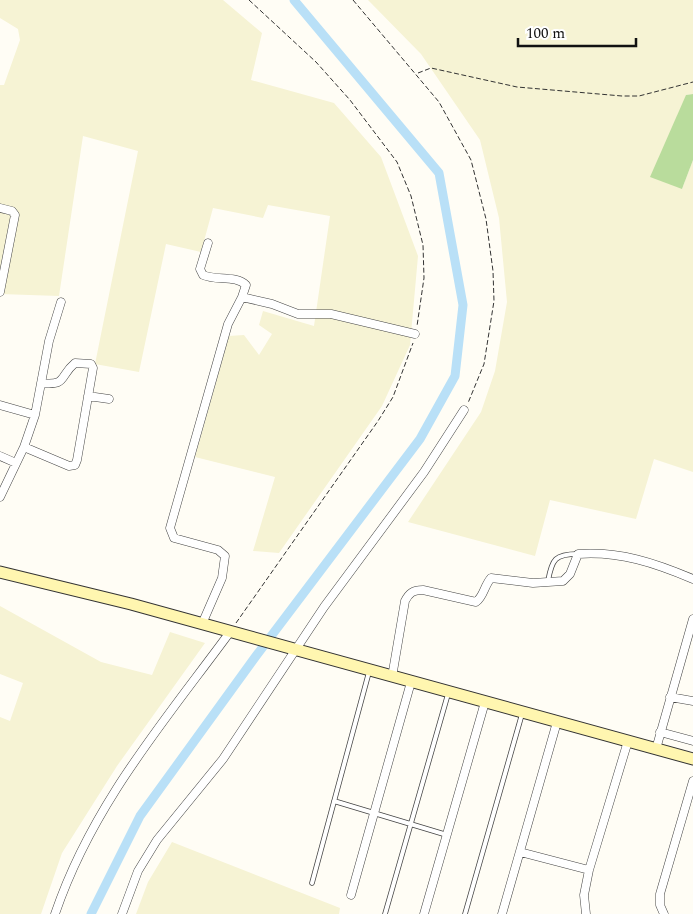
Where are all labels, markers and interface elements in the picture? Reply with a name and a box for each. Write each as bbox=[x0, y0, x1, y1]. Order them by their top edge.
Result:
scale bar bbox=[518, 15, 636, 47]
text: 100 m bbox=[526, 22, 565, 45]

